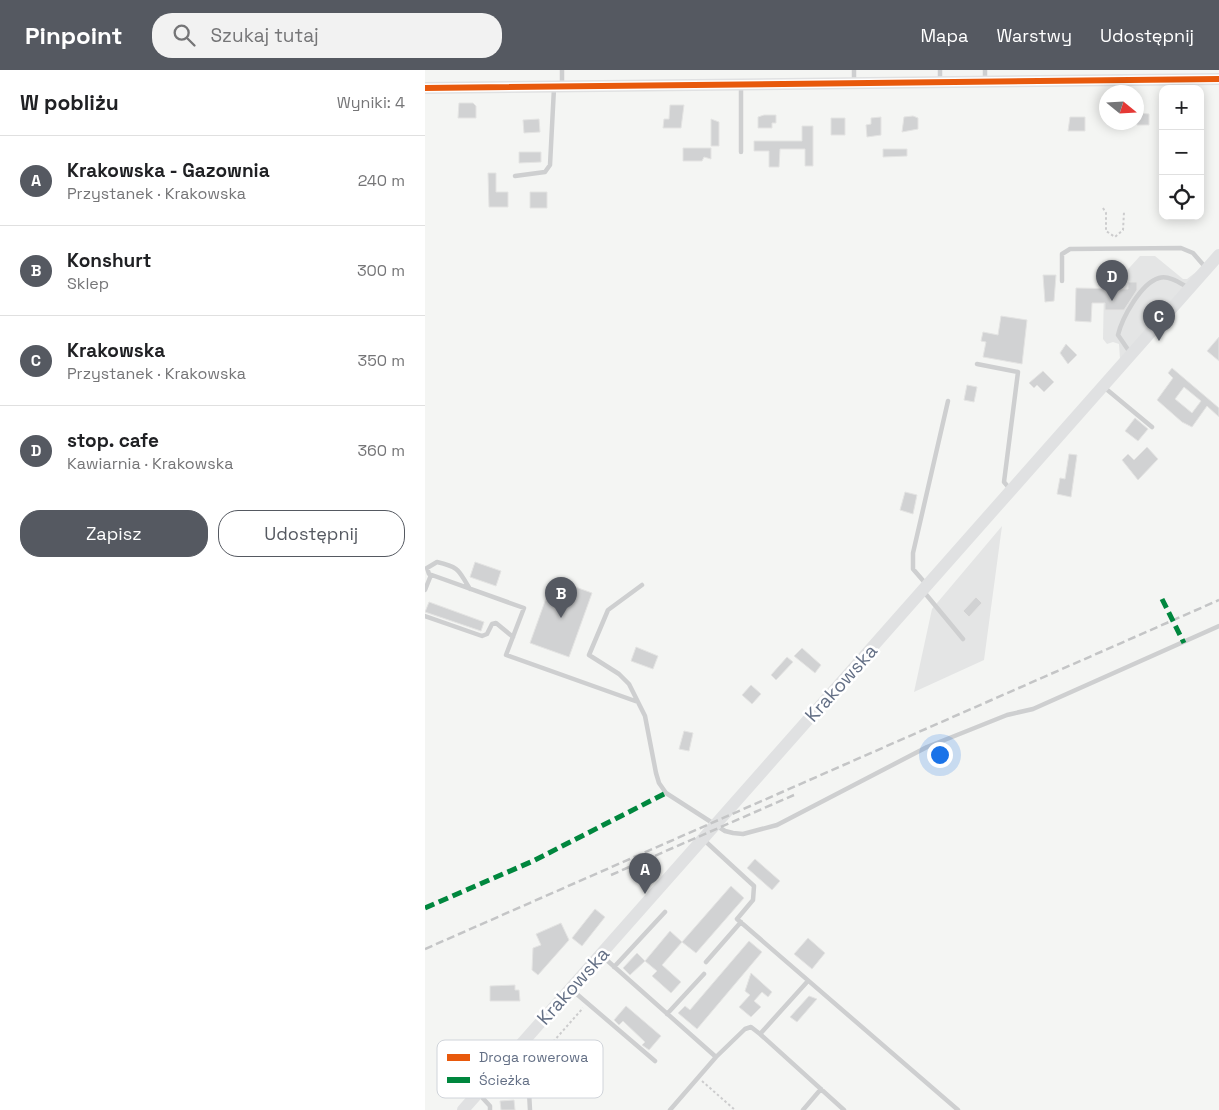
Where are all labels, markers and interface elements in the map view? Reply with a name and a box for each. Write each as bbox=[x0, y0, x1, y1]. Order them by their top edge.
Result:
search box bbox=[152, 13, 502, 58]
text: Pinpoint bbox=[25, 20, 122, 51]
icon: search bbox=[170, 21, 198, 49]
text: Szukaj tutaj bbox=[210, 23, 319, 48]
text: Mapa bbox=[921, 24, 968, 47]
text: Warstwy bbox=[996, 24, 1072, 47]
text: Udostępnij bbox=[1100, 24, 1194, 47]
north arrow bbox=[1099, 85, 1144, 130]
map controls bbox=[1159, 85, 1204, 220]
button: + bbox=[1159, 85, 1204, 130]
text: W pobliżu bbox=[20, 89, 119, 116]
text: Wyniki: 4 bbox=[337, 92, 405, 113]
button: − bbox=[1159, 130, 1204, 175]
text: Krakowska - Gazownia bbox=[67, 158, 270, 183]
text: A bbox=[31, 170, 41, 191]
text: 240 m bbox=[358, 170, 405, 191]
button: locate bbox=[1159, 175, 1204, 220]
text: Przystanek · Krakowska bbox=[67, 183, 246, 204]
text: Konshurt bbox=[67, 248, 151, 273]
text: B bbox=[31, 260, 41, 281]
text: 300 m bbox=[357, 260, 405, 281]
pin: D bbox=[1096, 260, 1128, 301]
text: Sklep bbox=[67, 273, 109, 294]
pin: C bbox=[1143, 300, 1175, 341]
text: Krakowska bbox=[67, 338, 165, 363]
text: C bbox=[31, 350, 41, 371]
text: 350 m bbox=[358, 350, 405, 371]
text: Przystanek · Krakowska bbox=[67, 363, 246, 384]
text: stop. cafe bbox=[67, 428, 159, 453]
text: D bbox=[31, 440, 41, 461]
text: 360 m bbox=[357, 440, 405, 461]
text: Kawiarnia · Krakowska bbox=[67, 453, 233, 474]
button: Zapisz bbox=[20, 510, 208, 557]
button: Udostępnij bbox=[218, 510, 405, 557]
pin: B bbox=[545, 577, 577, 618]
street label: Krakowska bbox=[799, 639, 883, 727]
your location bbox=[927, 742, 953, 768]
pin: A bbox=[629, 853, 661, 894]
street label: Krakowska bbox=[531, 942, 615, 1030]
legend bbox=[437, 1040, 603, 1098]
text: Droga rowerowa bbox=[479, 1048, 588, 1066]
text: Ścieżka bbox=[479, 1071, 530, 1089]

